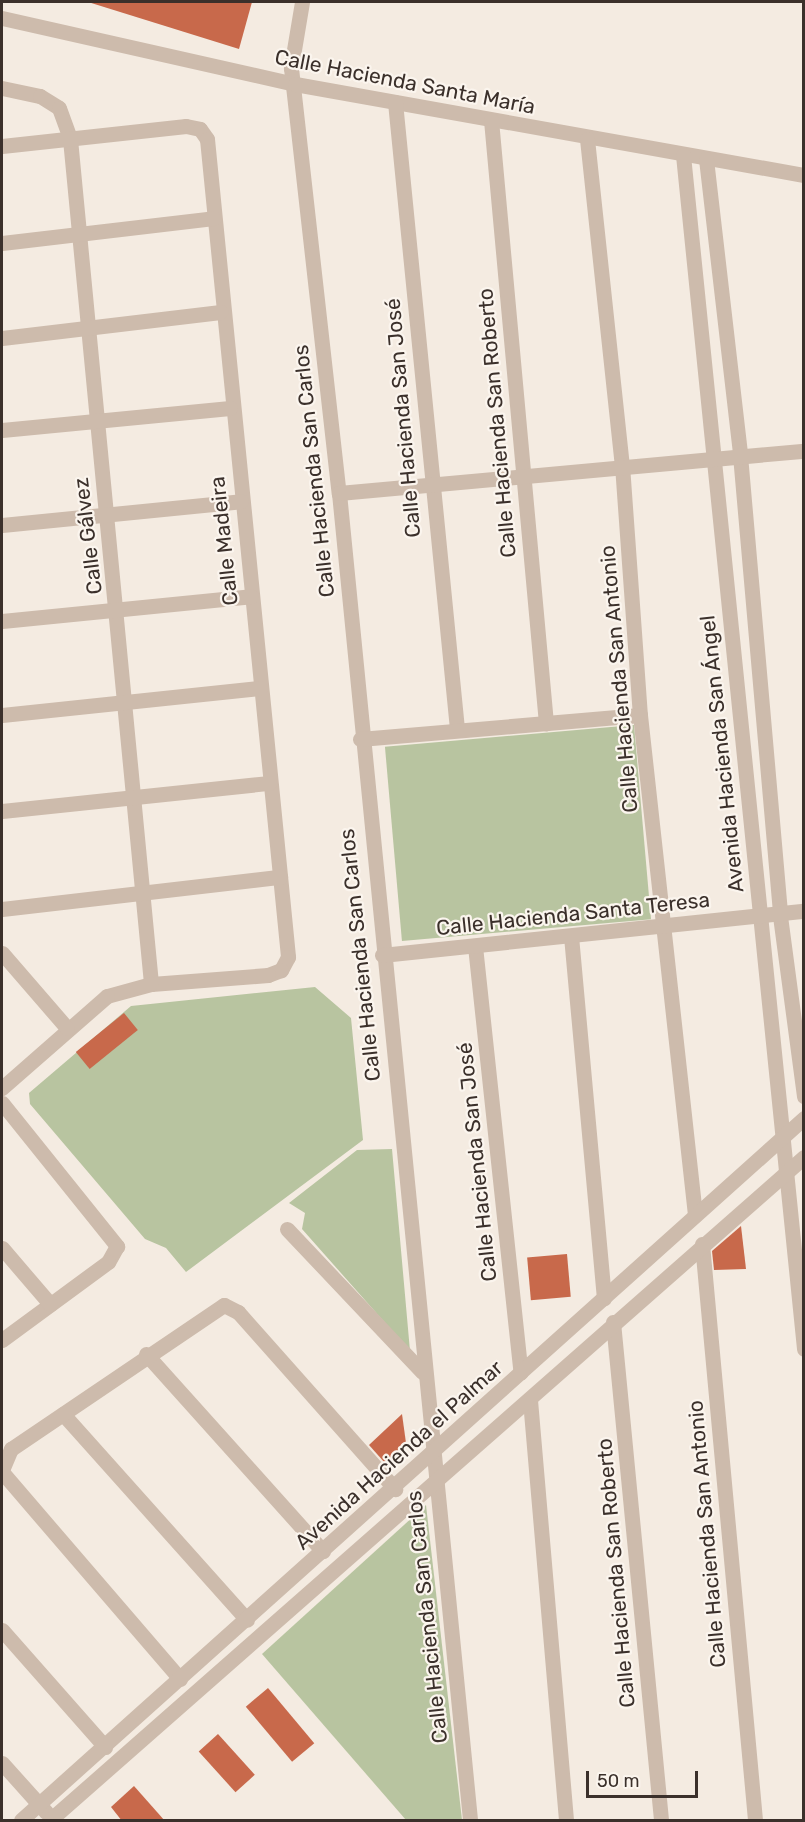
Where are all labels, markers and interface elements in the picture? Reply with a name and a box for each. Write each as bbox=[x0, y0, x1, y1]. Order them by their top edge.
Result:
street label: Calle Hacienda Santa María bbox=[273, 44, 537, 120]
street label: Calle Hacienda San Roberto bbox=[473, 287, 521, 559]
street label: Calle Hacienda San José bbox=[380, 297, 426, 539]
street label: Calle Hacienda San Carlos bbox=[288, 344, 340, 598]
street label: Calle Madeira bbox=[205, 475, 243, 607]
street label: Calle Gálvez bbox=[68, 476, 108, 596]
street label: Calle Hacienda San Antonio bbox=[595, 544, 643, 814]
street label: Avenida Hacienda San Ángel bbox=[695, 614, 749, 894]
street label: Calle Hacienda San Carlos bbox=[334, 828, 386, 1082]
street label: Calle Hacienda Santa Teresa bbox=[435, 887, 711, 941]
street label: Calle Hacienda San José bbox=[452, 1041, 502, 1283]
street label: Avenida Hacienda el Palmar bbox=[290, 1355, 508, 1555]
street label: Calle Hacienda San Antonio bbox=[683, 1399, 731, 1669]
street label: Calle Hacienda San Roberto bbox=[592, 1437, 640, 1709]
street label: Calle Hacienda San Carlos bbox=[401, 1490, 453, 1744]
scale bar bbox=[589, 1759, 702, 1797]
text: 50 m bbox=[597, 1770, 640, 1792]

